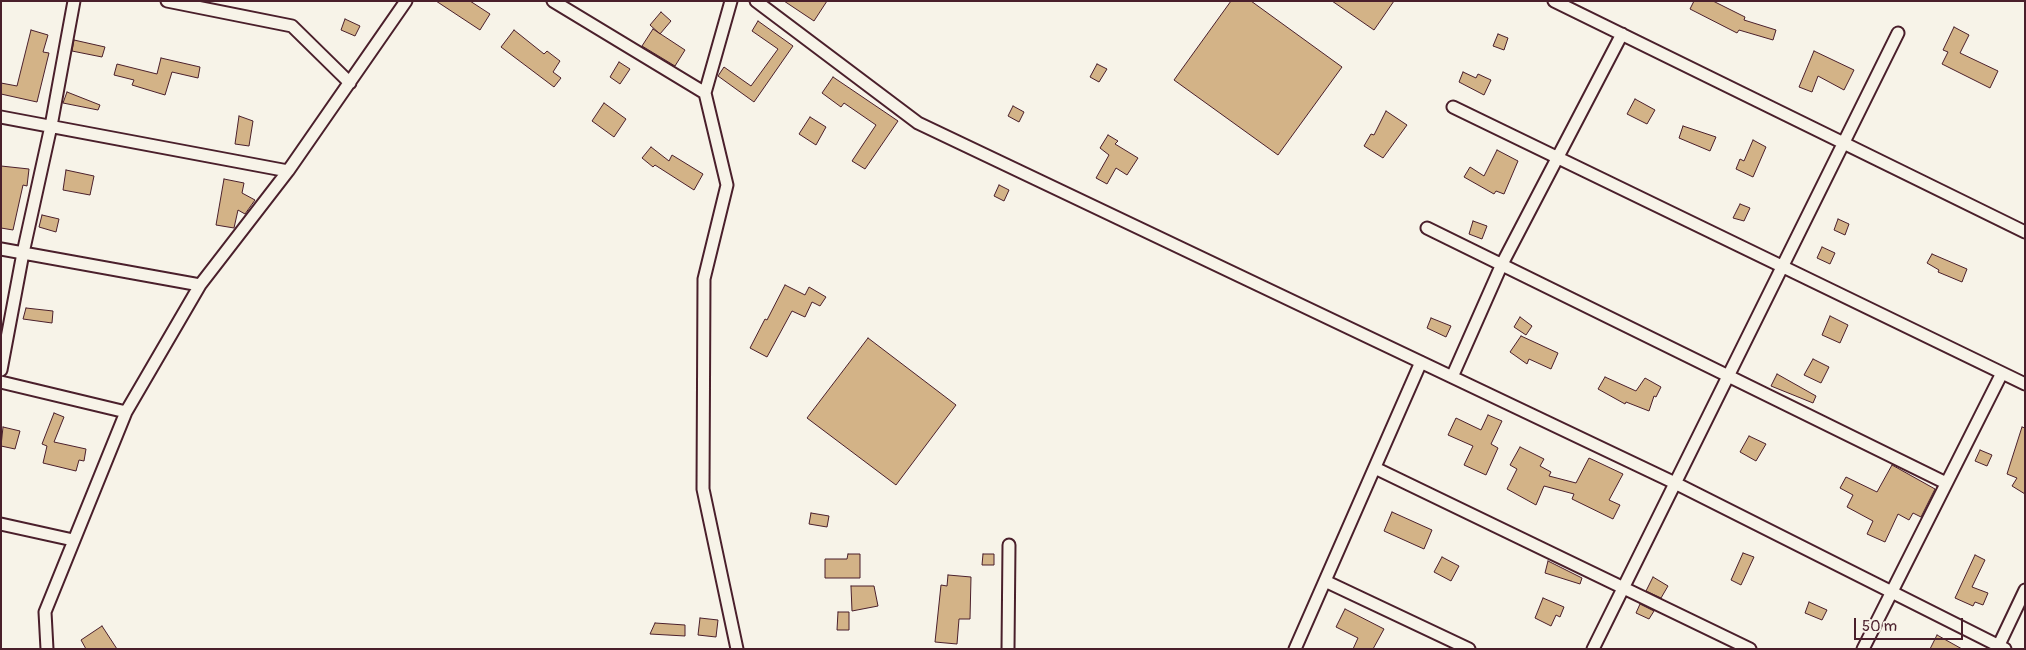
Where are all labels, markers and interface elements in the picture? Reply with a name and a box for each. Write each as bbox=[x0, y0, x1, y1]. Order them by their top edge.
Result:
scale bar bbox=[1856, 608, 1965, 640]
text: 50 m bbox=[1862, 617, 1897, 636]

